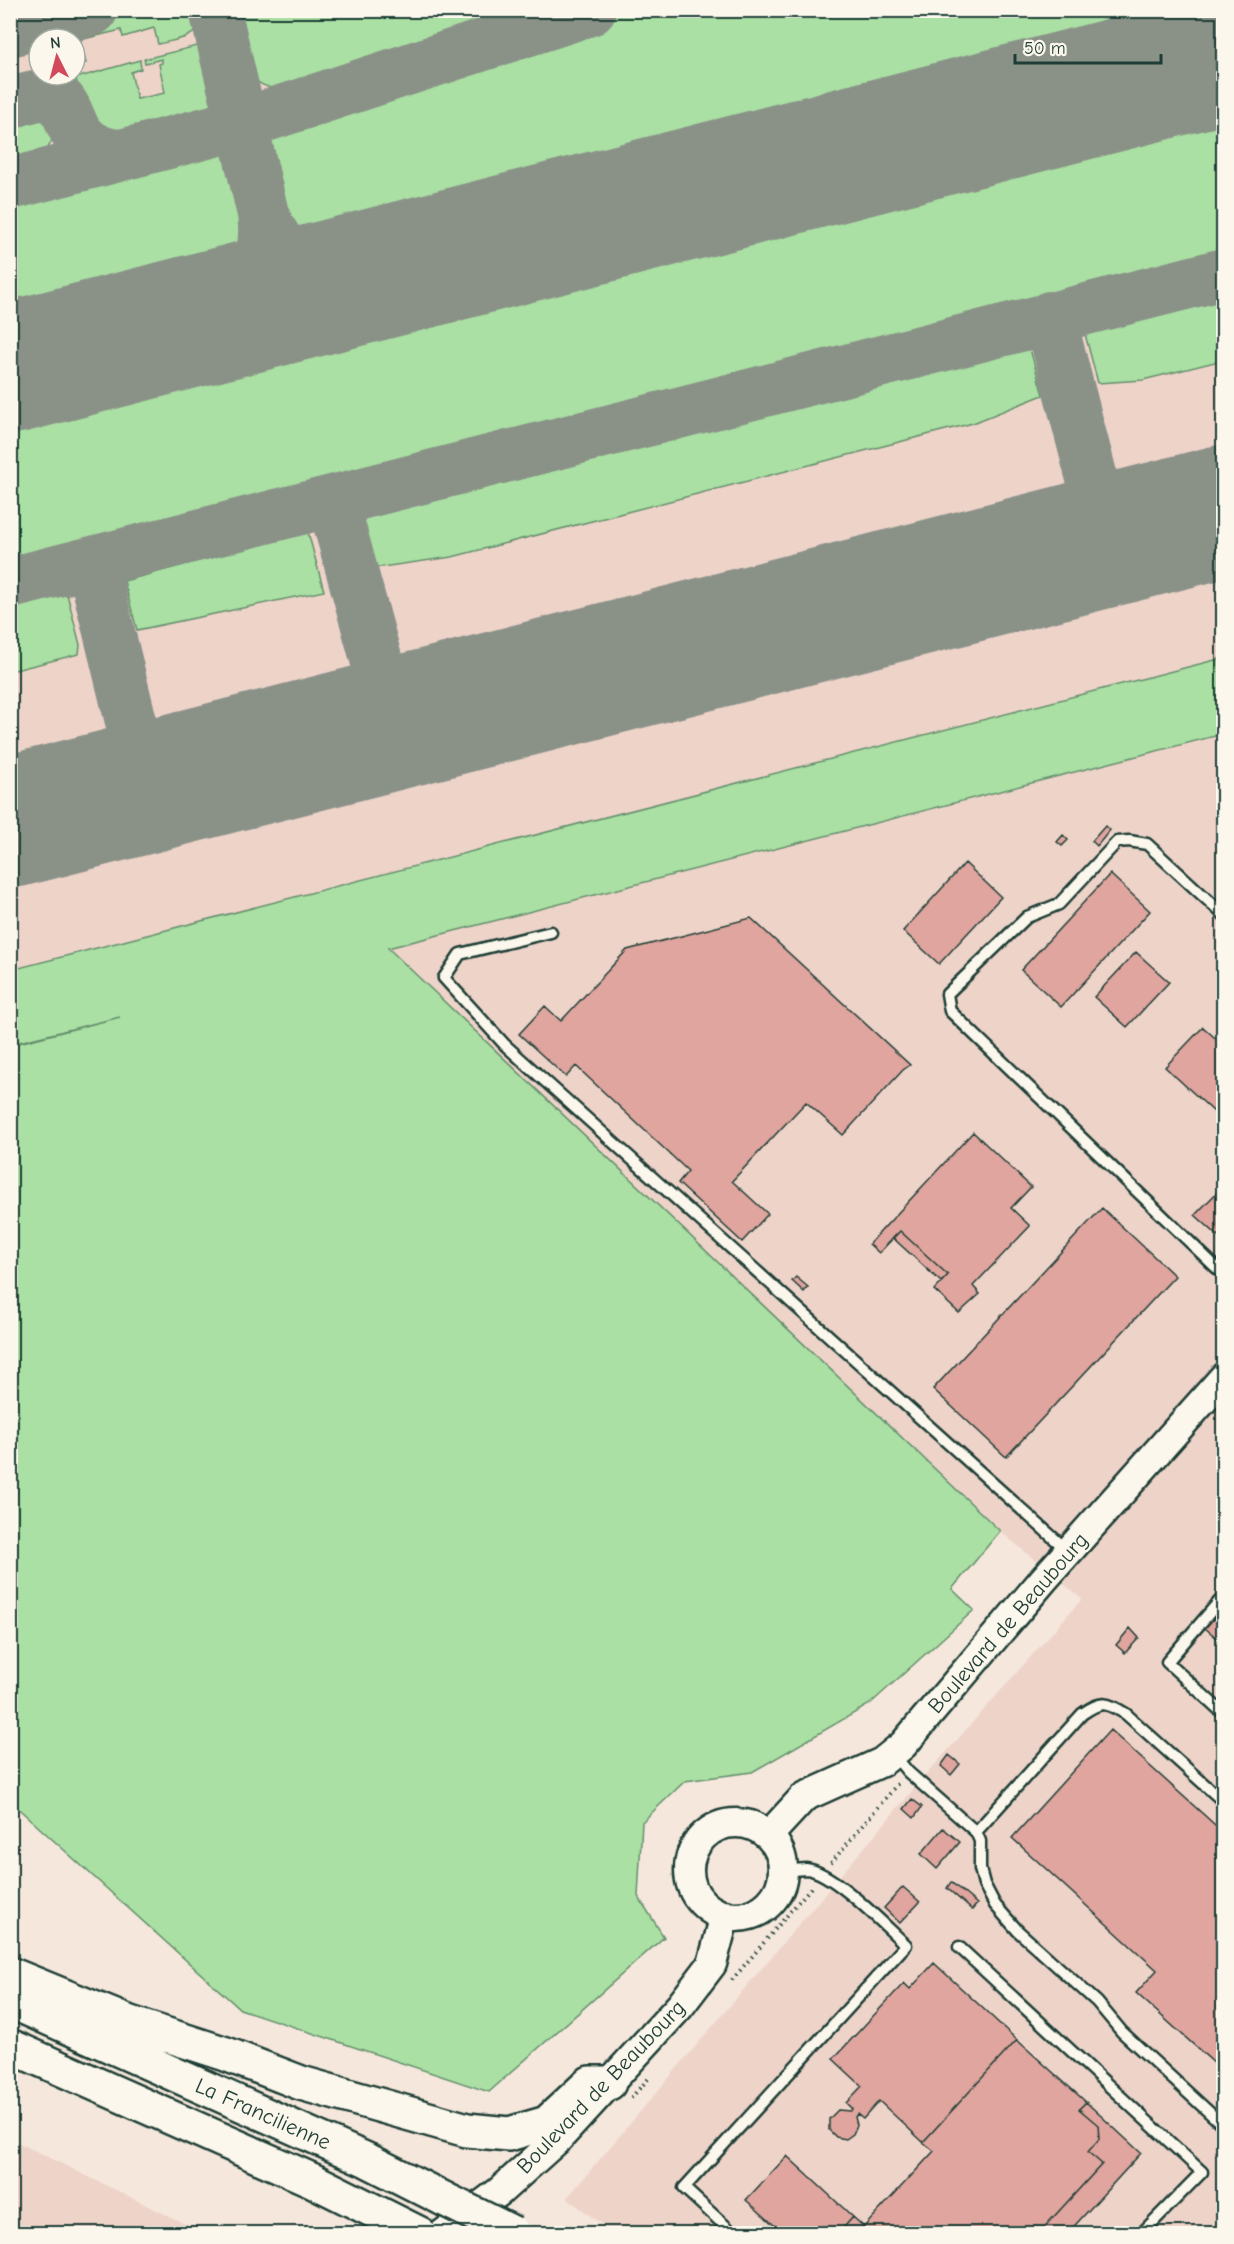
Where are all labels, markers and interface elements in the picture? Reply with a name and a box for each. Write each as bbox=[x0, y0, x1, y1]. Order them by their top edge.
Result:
north arrow bbox=[27, 27, 87, 87]
scale bar bbox=[1015, 27, 1160, 65]
text: N bbox=[49, 34, 62, 53]
text: 50 m bbox=[1024, 38, 1066, 59]
street label: Boulevard de Beaubourg bbox=[922, 1527, 1094, 1719]
street label: Boulevard de Beaubourg bbox=[511, 1995, 691, 2179]
street label: La Francilienne bbox=[191, 2073, 335, 2155]

